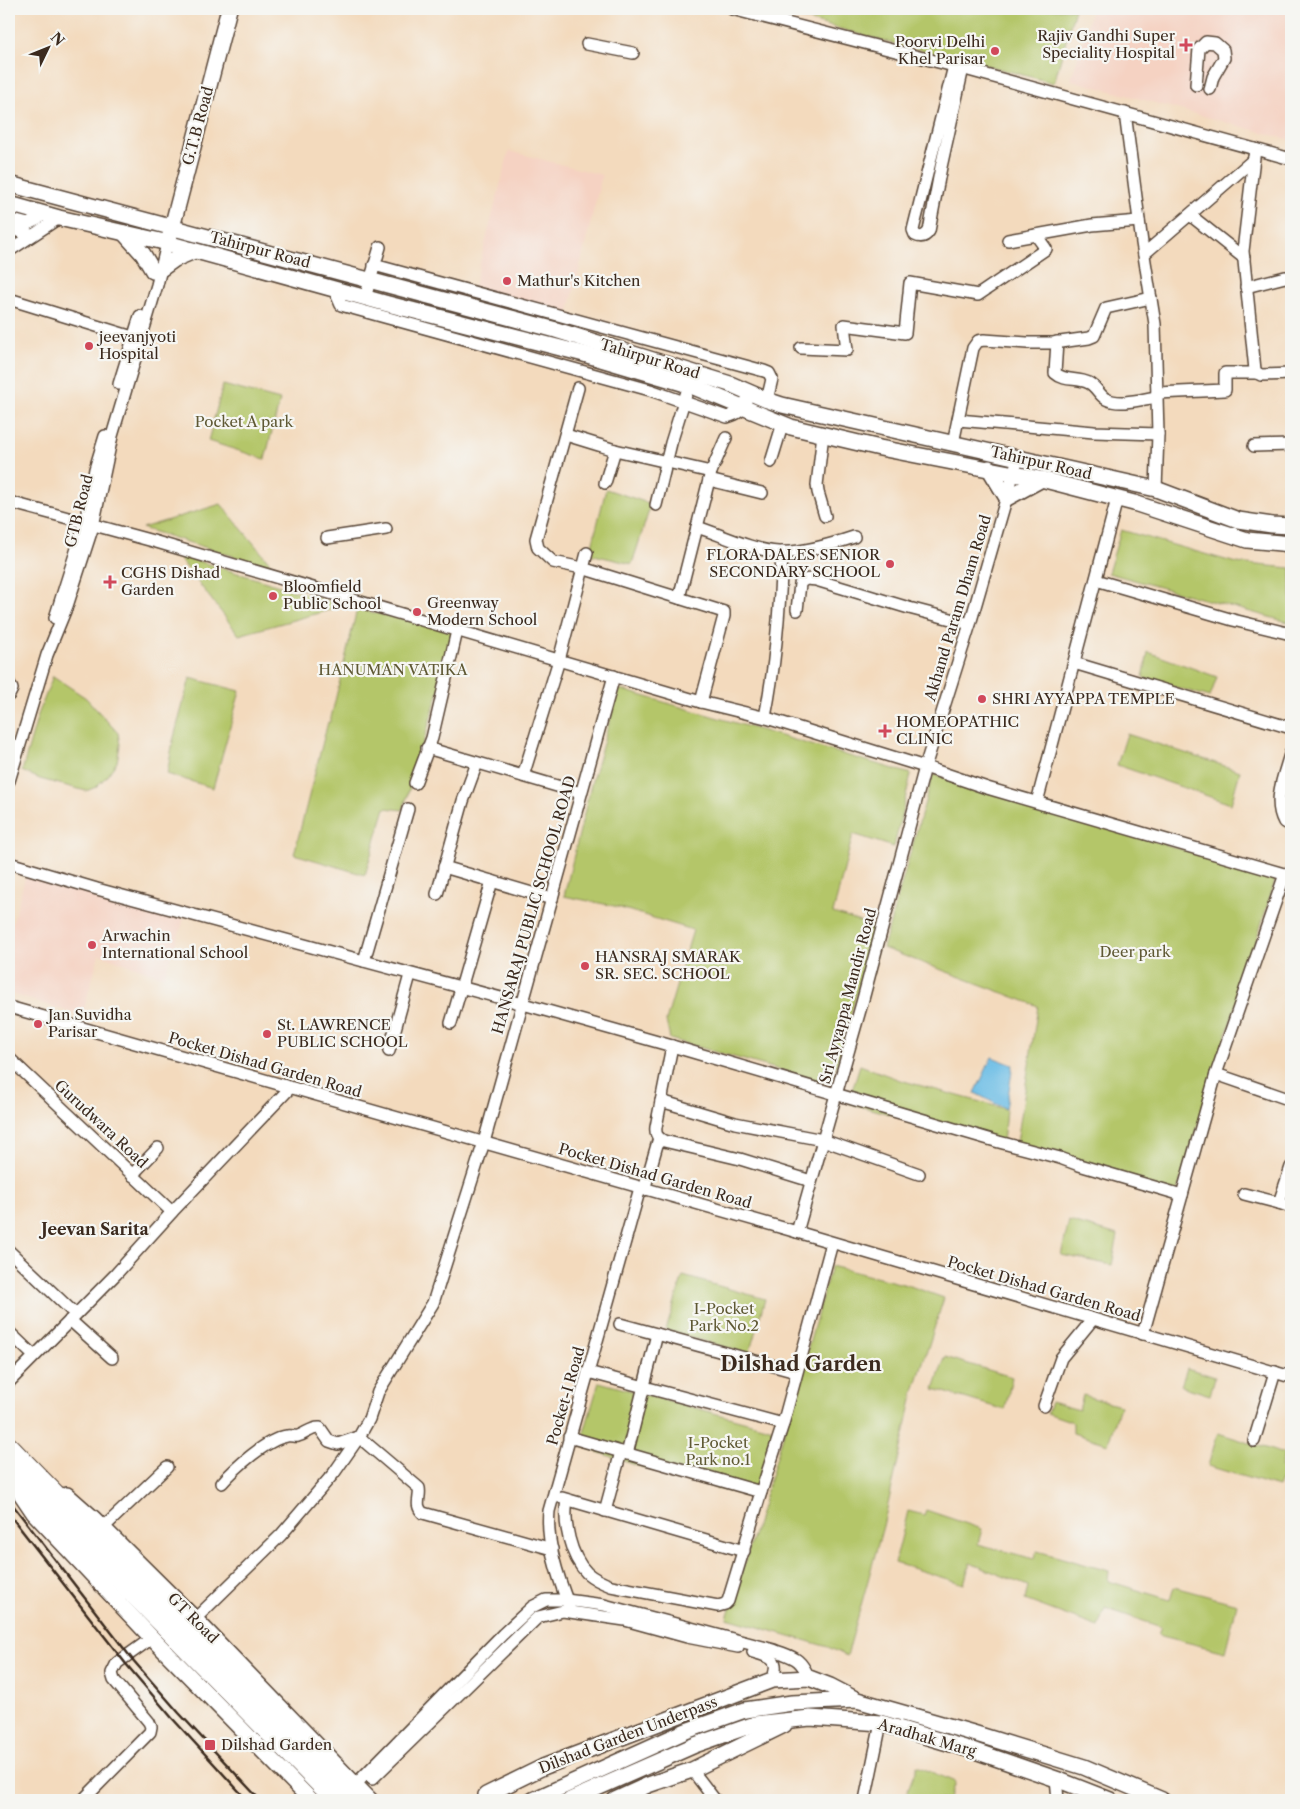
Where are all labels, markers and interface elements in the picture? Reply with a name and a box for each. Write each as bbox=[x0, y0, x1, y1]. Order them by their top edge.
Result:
north arrow bbox=[22, 22, 72, 72]
place label: Rajiv Gandhi Super Speciality Hospital bbox=[1037, 26, 1176, 62]
text: N bbox=[47, 29, 68, 50]
place label: Poorvi Delhi Khel Parisar bbox=[895, 32, 986, 68]
marker: Rajiv Gandhi Super Speciality Hospital bbox=[1179, 38, 1193, 52]
marker: Poorvi Delhi Khel Parisar bbox=[989, 45, 1001, 57]
street label: G.T.B Road bbox=[178, 84, 217, 167]
street label: Tahirpur Road bbox=[208, 227, 313, 272]
place label: Mathur's Kitchen bbox=[517, 271, 641, 290]
marker: Mathur's Kitchen bbox=[501, 275, 513, 287]
place label: jeevanjyoti Hospital bbox=[96, 327, 176, 363]
street label: Tahirpur Road bbox=[598, 334, 702, 383]
marker: jeevanjyoti Hospital bbox=[83, 340, 95, 352]
park label: Pocket A park bbox=[195, 412, 295, 431]
street label: Tahirpur Road bbox=[989, 442, 1094, 483]
street label: GTB Road bbox=[60, 472, 97, 550]
street label: Akhand Param Dham Road bbox=[920, 512, 995, 704]
place label: FLORA DALES SENIOR SECONDARY SCHOOL bbox=[706, 545, 881, 581]
marker: FLORA DALES SENIOR SECONDARY SCHOOL bbox=[884, 558, 896, 570]
place label: CGHS Dishad Garden bbox=[121, 563, 220, 599]
marker: CGHS Dishad Garden bbox=[103, 575, 117, 589]
place label: Bloomfield Public School bbox=[283, 577, 382, 613]
marker: Bloomfield Public School bbox=[267, 590, 279, 602]
place label: Greenway Modern School bbox=[427, 593, 538, 629]
marker: Greenway Modern School bbox=[411, 606, 423, 618]
park label: HANUMAN VATIKA bbox=[318, 660, 469, 679]
place label: SHRI AYYAPPA TEMPLE bbox=[992, 689, 1175, 708]
marker: SHRI AYYAPPA TEMPLE bbox=[976, 693, 988, 705]
place label: HOMEOPATHIC CLINIC bbox=[896, 712, 1019, 748]
marker: HOMEOPATHIC CLINIC bbox=[878, 724, 892, 738]
street label: HANSARAJ PUBLIC SCHOOL ROAD bbox=[487, 773, 580, 1036]
street label: Sri Ayyappa Mandir Road bbox=[815, 906, 880, 1086]
place label: Arwachin International School bbox=[101, 926, 249, 962]
marker: Arwachin International School bbox=[86, 939, 98, 951]
park label: Deer park bbox=[1099, 942, 1172, 961]
place label: HANSRAJ SMARAK SR. SEC. SCHOOL bbox=[595, 947, 742, 983]
marker: HANSRAJ SMARAK SR. SEC. SCHOOL bbox=[579, 960, 591, 972]
place label: Jan Suvidha Parisar bbox=[46, 1005, 132, 1041]
place label: St. LAWRENCE PUBLIC SCHOOL bbox=[277, 1015, 408, 1051]
marker: Jan Suvidha Parisar bbox=[32, 1018, 44, 1030]
street label: Pocket Dishad Garden Road bbox=[166, 1028, 364, 1101]
marker: St. LAWRENCE PUBLIC SCHOOL bbox=[261, 1028, 273, 1040]
street label: Gurudwara Road bbox=[51, 1075, 152, 1172]
street label: Pocket Dishad Garden Road bbox=[556, 1139, 754, 1212]
district label: Jeevan Sarita bbox=[38, 1219, 149, 1239]
street label: Pocket Dishad Garden Road bbox=[945, 1252, 1143, 1325]
park label: I-Pocket Park No.2 bbox=[689, 1299, 759, 1335]
street label: Pocket-I Road bbox=[542, 1344, 589, 1447]
district label: Dilshad Garden bbox=[720, 1352, 882, 1376]
park label: I-Pocket Park no.1 bbox=[685, 1433, 751, 1469]
street label: GT Road bbox=[164, 1588, 223, 1647]
street label: Dilshad Garden Underpass bbox=[536, 1692, 720, 1777]
street label: Aradhak Marg bbox=[875, 1714, 978, 1761]
place label: Dilshad Garden bbox=[221, 1735, 333, 1754]
marker: Dilshad Garden bbox=[203, 1738, 217, 1752]

